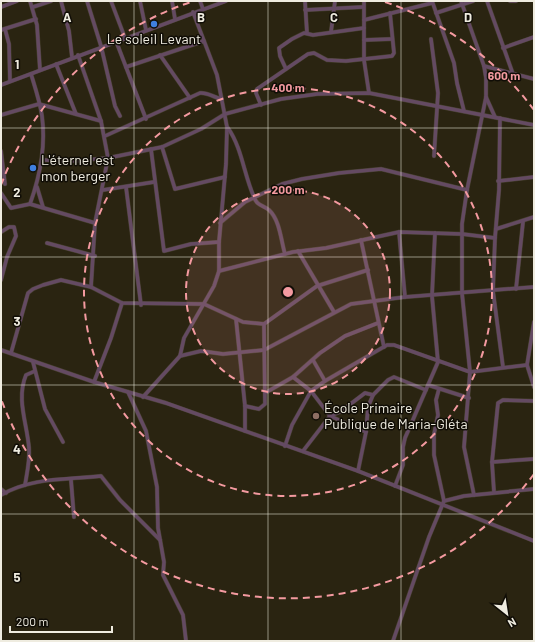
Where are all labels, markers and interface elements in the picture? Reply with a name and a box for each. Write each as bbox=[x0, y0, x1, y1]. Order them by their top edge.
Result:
text: A bbox=[63, 9, 72, 25]
text: B bbox=[197, 9, 205, 25]
text: C bbox=[330, 9, 338, 25]
text: D bbox=[464, 9, 472, 25]
marker: Le soleil Levant bbox=[149, 19, 159, 29]
place label: Le soleil Levant bbox=[107, 30, 201, 47]
text: 1 bbox=[15, 56, 19, 72]
text: 600 m bbox=[488, 68, 520, 82]
text: 400 m bbox=[271, 80, 305, 94]
place label: L'éternel est mon berger bbox=[41, 151, 114, 184]
marker: L'éternel est mon berger bbox=[28, 163, 38, 173]
text: 200 m bbox=[272, 182, 304, 196]
text: 2 bbox=[13, 184, 21, 200]
centre of rings bbox=[281, 285, 295, 299]
text: 3 bbox=[13, 313, 21, 329]
place label: École Primaire Publique de Maria-Gléta bbox=[324, 399, 468, 432]
marker: École Primaire Publique de Maria-Gléta bbox=[311, 411, 321, 421]
text: 4 bbox=[13, 441, 21, 457]
text: 5 bbox=[13, 569, 21, 585]
north arrow bbox=[487, 594, 527, 634]
scale bar bbox=[10, 608, 112, 634]
text: 200 m bbox=[16, 614, 48, 628]
text: N bbox=[506, 616, 519, 631]

